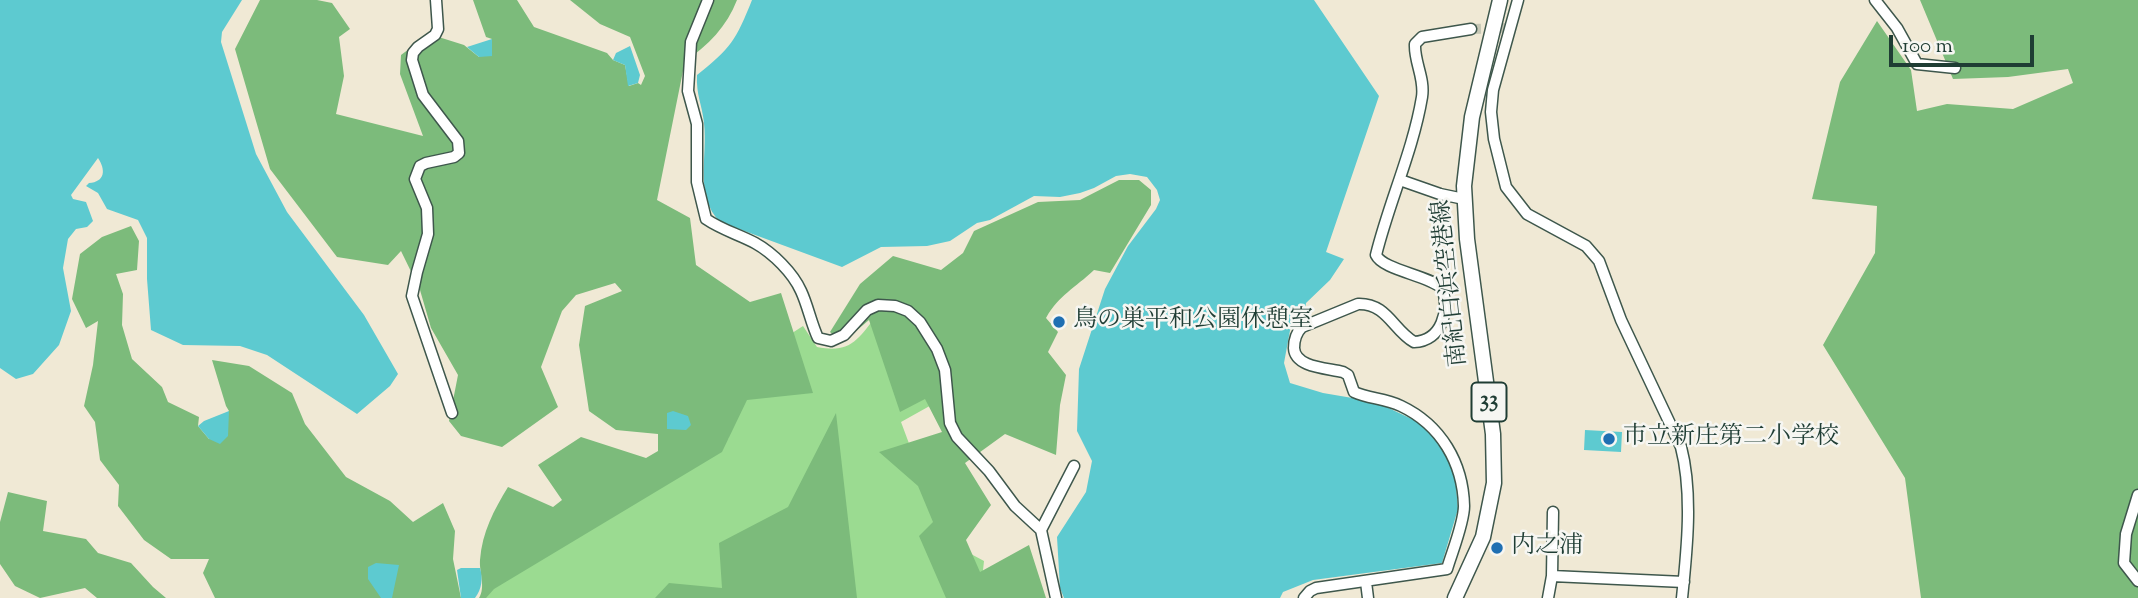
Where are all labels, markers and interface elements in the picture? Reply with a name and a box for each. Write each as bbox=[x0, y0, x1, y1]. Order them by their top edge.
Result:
scale bar bbox=[1893, 21, 2038, 65]
text: 100 m bbox=[1902, 32, 1953, 62]
street label: 南紀白浜空港線 bbox=[1429, 198, 1475, 368]
place label: 鳥の巣平和公園休憩室 bbox=[1073, 308, 1313, 336]
marker: 鳥の巣平和公園休憩室 bbox=[1051, 314, 1067, 330]
road number: 33 bbox=[1472, 382, 1506, 422]
place label: 市立新庄第二小学校 bbox=[1623, 425, 1839, 453]
marker: 市立新庄第二小学校 bbox=[1601, 431, 1617, 447]
place label: 内之浦 bbox=[1511, 534, 1583, 562]
marker: 内之浦 bbox=[1489, 540, 1505, 556]

